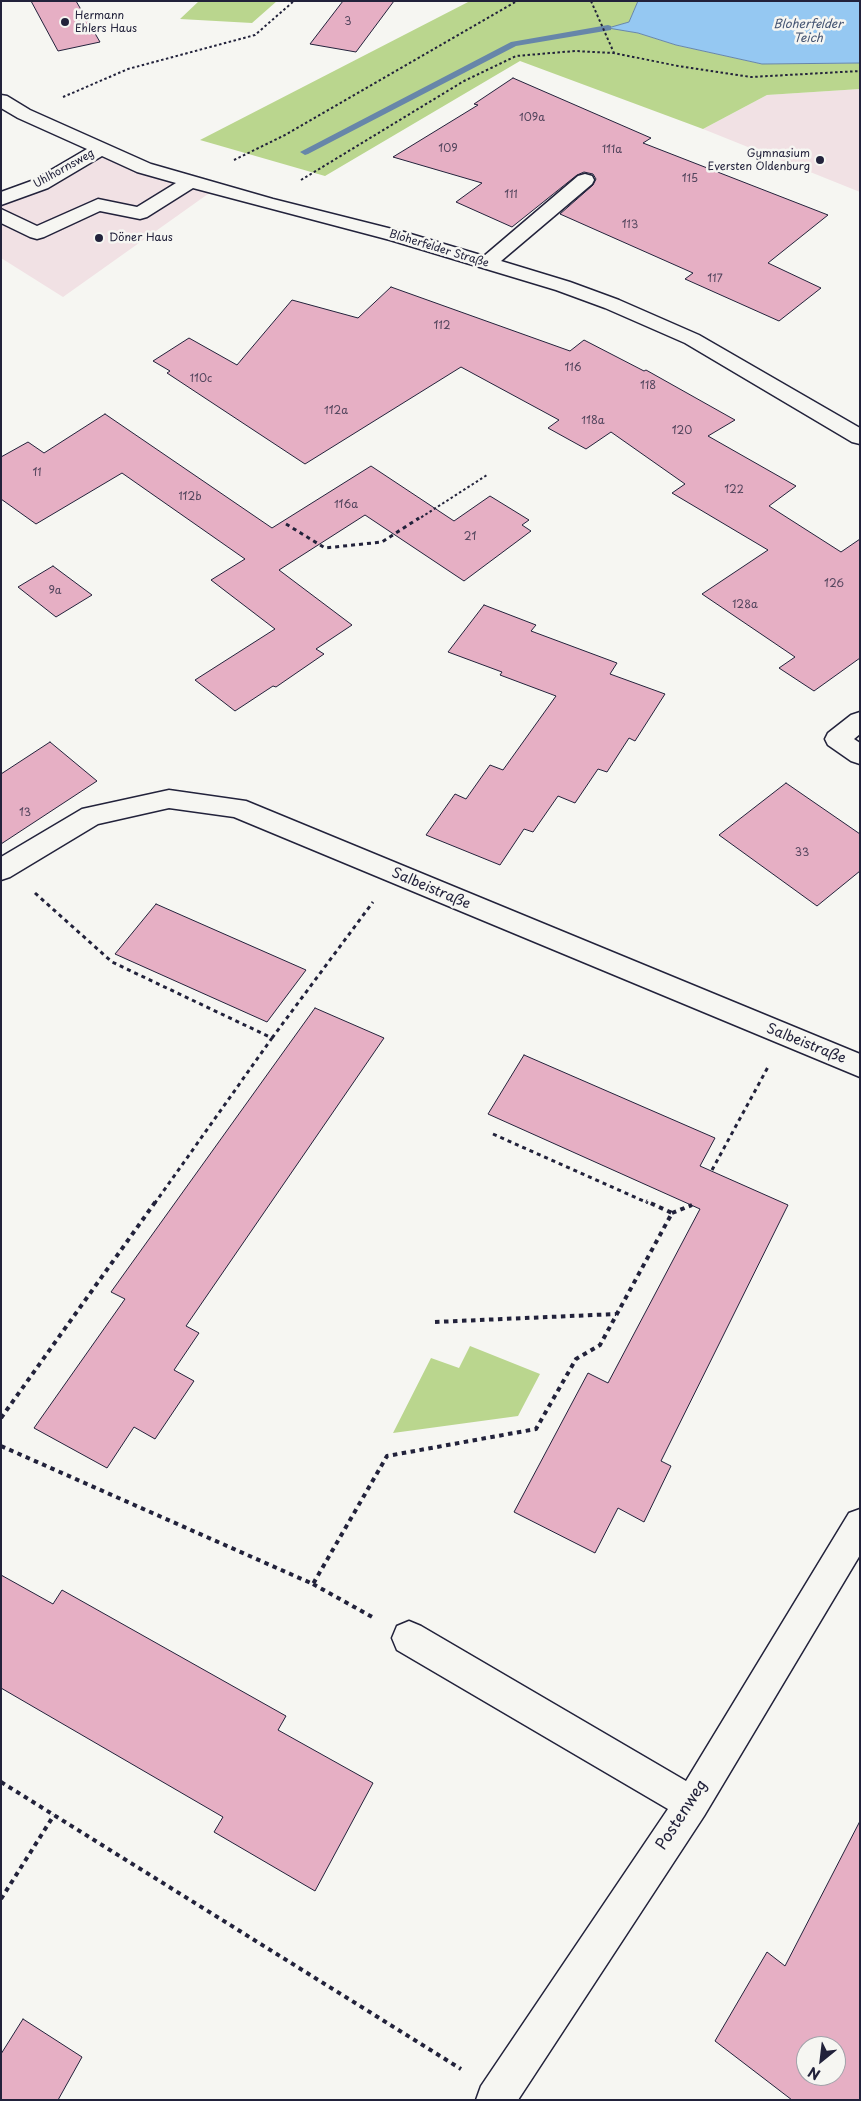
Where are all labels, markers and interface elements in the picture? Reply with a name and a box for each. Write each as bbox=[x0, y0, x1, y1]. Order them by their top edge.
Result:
place label: Hermann Ehlers Haus bbox=[75, 9, 137, 35]
house number: 3 bbox=[344, 15, 352, 29]
marker: Hermann Ehlers Haus bbox=[59, 16, 71, 28]
water label: Bloherfelder Teich bbox=[773, 18, 843, 46]
house number: 109a bbox=[519, 111, 545, 125]
house number: 109 bbox=[438, 142, 458, 156]
house number: 111a bbox=[602, 143, 622, 157]
street label: Uhlhornsweg bbox=[31, 147, 97, 191]
place label: Gymnasium Eversten Oldenburg bbox=[708, 147, 810, 173]
marker: Gymnasium Eversten Oldenburg bbox=[814, 154, 826, 166]
house number: 115 bbox=[682, 172, 698, 186]
house number: 111 bbox=[504, 188, 518, 202]
house number: 113 bbox=[622, 218, 638, 232]
street label: Bloherfelder Straße bbox=[388, 228, 490, 270]
place label: Döner Haus bbox=[109, 231, 173, 245]
marker: Döner Haus bbox=[93, 232, 105, 244]
house number: 117 bbox=[707, 272, 723, 286]
house number: 112 bbox=[433, 319, 451, 333]
house number: 116 bbox=[565, 361, 581, 375]
house number: 110c bbox=[190, 372, 212, 386]
house number: 118 bbox=[640, 379, 656, 393]
house number: 112a bbox=[324, 404, 348, 418]
house number: 118a bbox=[581, 414, 605, 428]
house number: 120 bbox=[672, 424, 692, 438]
house number: 11 bbox=[32, 466, 42, 480]
house number: 122 bbox=[724, 483, 744, 497]
house number: 112b bbox=[178, 490, 202, 504]
house number: 116a bbox=[334, 498, 358, 512]
house number: 21 bbox=[464, 530, 476, 544]
house number: 126 bbox=[824, 577, 844, 591]
house number: 9a bbox=[48, 584, 62, 598]
house number: 128a bbox=[732, 598, 758, 612]
house number: 13 bbox=[19, 806, 31, 820]
house number: 33 bbox=[795, 846, 809, 860]
street label: Salbeistraße bbox=[389, 865, 473, 913]
street label: Salbeistraße bbox=[764, 1020, 848, 1068]
street label: Postenweg bbox=[652, 1776, 712, 1854]
north arrow bbox=[796, 2036, 846, 2086]
text: N bbox=[804, 2062, 824, 2086]

